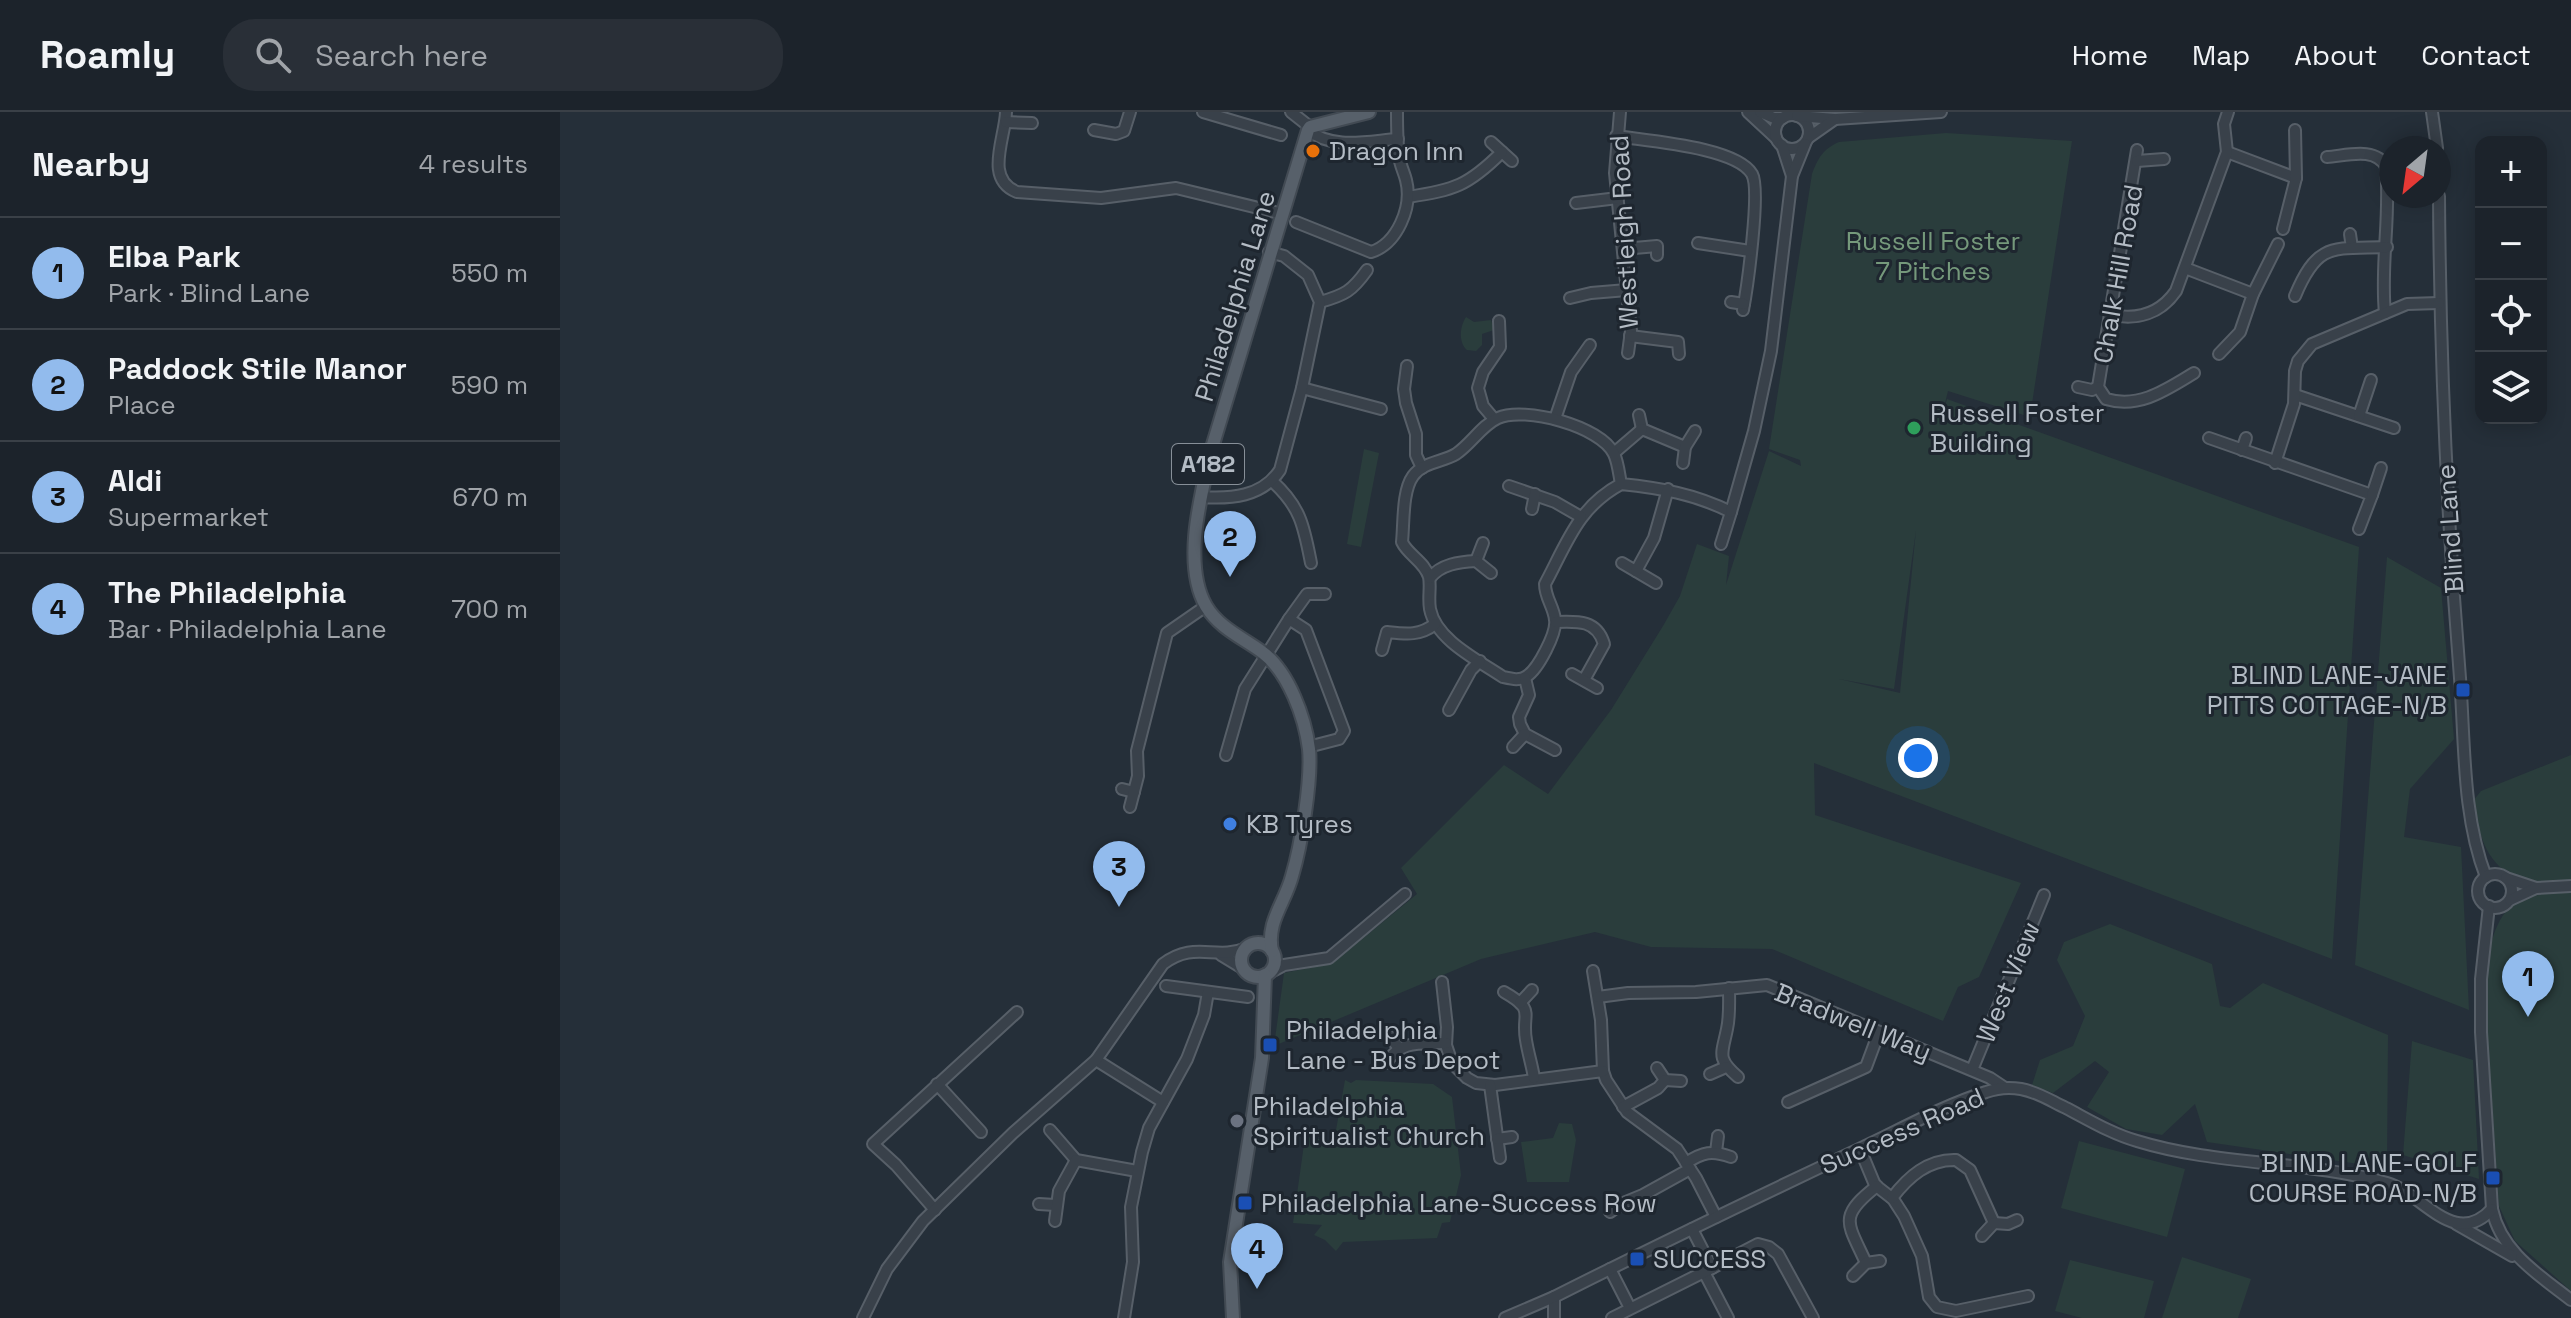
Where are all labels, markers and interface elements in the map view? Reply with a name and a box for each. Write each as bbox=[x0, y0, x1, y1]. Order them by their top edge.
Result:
search box bbox=[223, 19, 783, 91]
text: Roamly bbox=[40, 31, 175, 79]
icon: search bbox=[251, 33, 295, 77]
text: Search here bbox=[315, 36, 488, 75]
text: Home bbox=[2072, 37, 2148, 73]
text: Map bbox=[2192, 37, 2250, 73]
text: About bbox=[2294, 37, 2377, 73]
text: Contact bbox=[2421, 37, 2531, 73]
place label: Dragon Inn bbox=[1329, 134, 1464, 168]
street label: Westleigh Road bbox=[1602, 134, 1646, 330]
north arrow bbox=[2379, 136, 2451, 208]
map controls bbox=[2475, 136, 2547, 424]
button: + bbox=[2475, 136, 2547, 208]
marker: Dragon Inn bbox=[1304, 142, 1322, 160]
text: Nearby bbox=[32, 143, 150, 186]
text: 4 results bbox=[419, 147, 528, 181]
street label: Chalk Hill Road bbox=[2086, 182, 2150, 366]
street label: Philadelphia Lane bbox=[1187, 187, 1283, 405]
button: − bbox=[2475, 208, 2547, 280]
park label: Russell Foster 7 Pitches bbox=[1846, 224, 2020, 288]
text: Elba Park bbox=[108, 237, 241, 276]
text: 1 bbox=[52, 256, 64, 290]
text: 550 m bbox=[451, 256, 528, 290]
text: Park · Blind Lane bbox=[108, 276, 310, 310]
button: locate bbox=[2475, 280, 2547, 352]
text: Paddock Stile Manor bbox=[108, 349, 407, 388]
button: layers bbox=[2475, 352, 2547, 424]
text: 2 bbox=[50, 368, 66, 402]
text: 590 m bbox=[451, 368, 528, 402]
text: Place bbox=[108, 388, 176, 422]
place label: Russell Foster Building bbox=[1930, 396, 2105, 460]
marker: Russell Foster Building bbox=[1905, 419, 1923, 437]
road number: A182 bbox=[1172, 444, 1244, 484]
text: Aldi bbox=[108, 461, 162, 500]
street label: Blind Lane bbox=[2429, 463, 2471, 595]
text: 3 bbox=[50, 480, 66, 514]
text: 670 m bbox=[452, 480, 528, 514]
text: Supermarket bbox=[108, 500, 269, 534]
pin: 2 bbox=[1204, 511, 1256, 577]
text: The Philadelphia bbox=[108, 573, 346, 612]
text: 4 bbox=[50, 592, 66, 626]
text: 700 m bbox=[451, 592, 528, 626]
text: Bar · Philadelphia Lane bbox=[108, 612, 387, 646]
place label: BLIND LANE-JANE PITTS COTTAGE-N/B bbox=[2207, 658, 2447, 722]
marker: BLIND LANE-JANE PITTS COTTAGE-N/B bbox=[2454, 681, 2472, 699]
your location bbox=[1898, 738, 1938, 778]
place label: KB Tyres bbox=[1246, 807, 1353, 841]
marker: KB Tyres bbox=[1221, 815, 1239, 833]
pin: 3 bbox=[1093, 841, 1145, 907]
street label: West View bbox=[1968, 916, 2048, 1048]
pin: 1 bbox=[2502, 951, 2554, 1017]
street label: Bradwell Way bbox=[1770, 975, 1936, 1069]
place label: Philadelphia Lane - Bus Depot bbox=[1286, 1013, 1501, 1077]
marker: Philadelphia Lane - Bus Depot bbox=[1261, 1036, 1279, 1054]
street label: Success Road bbox=[1815, 1080, 1989, 1182]
place label: Philadelphia Spiritualist Church bbox=[1253, 1089, 1485, 1153]
marker: Philadelphia Spiritualist Church bbox=[1228, 1112, 1246, 1130]
place label: BLIND LANE-GOLF COURSE ROAD-N/B bbox=[2249, 1146, 2477, 1210]
marker: BLIND LANE-GOLF COURSE ROAD-N/B bbox=[2484, 1169, 2502, 1187]
place label: Philadelphia Lane-Success Row bbox=[1261, 1186, 1657, 1220]
marker: Philadelphia Lane-Success Row bbox=[1236, 1194, 1254, 1212]
pin: 4 bbox=[1231, 1223, 1283, 1289]
place label: SUCCESS bbox=[1653, 1242, 1766, 1276]
marker: SUCCESS bbox=[1628, 1250, 1646, 1268]

